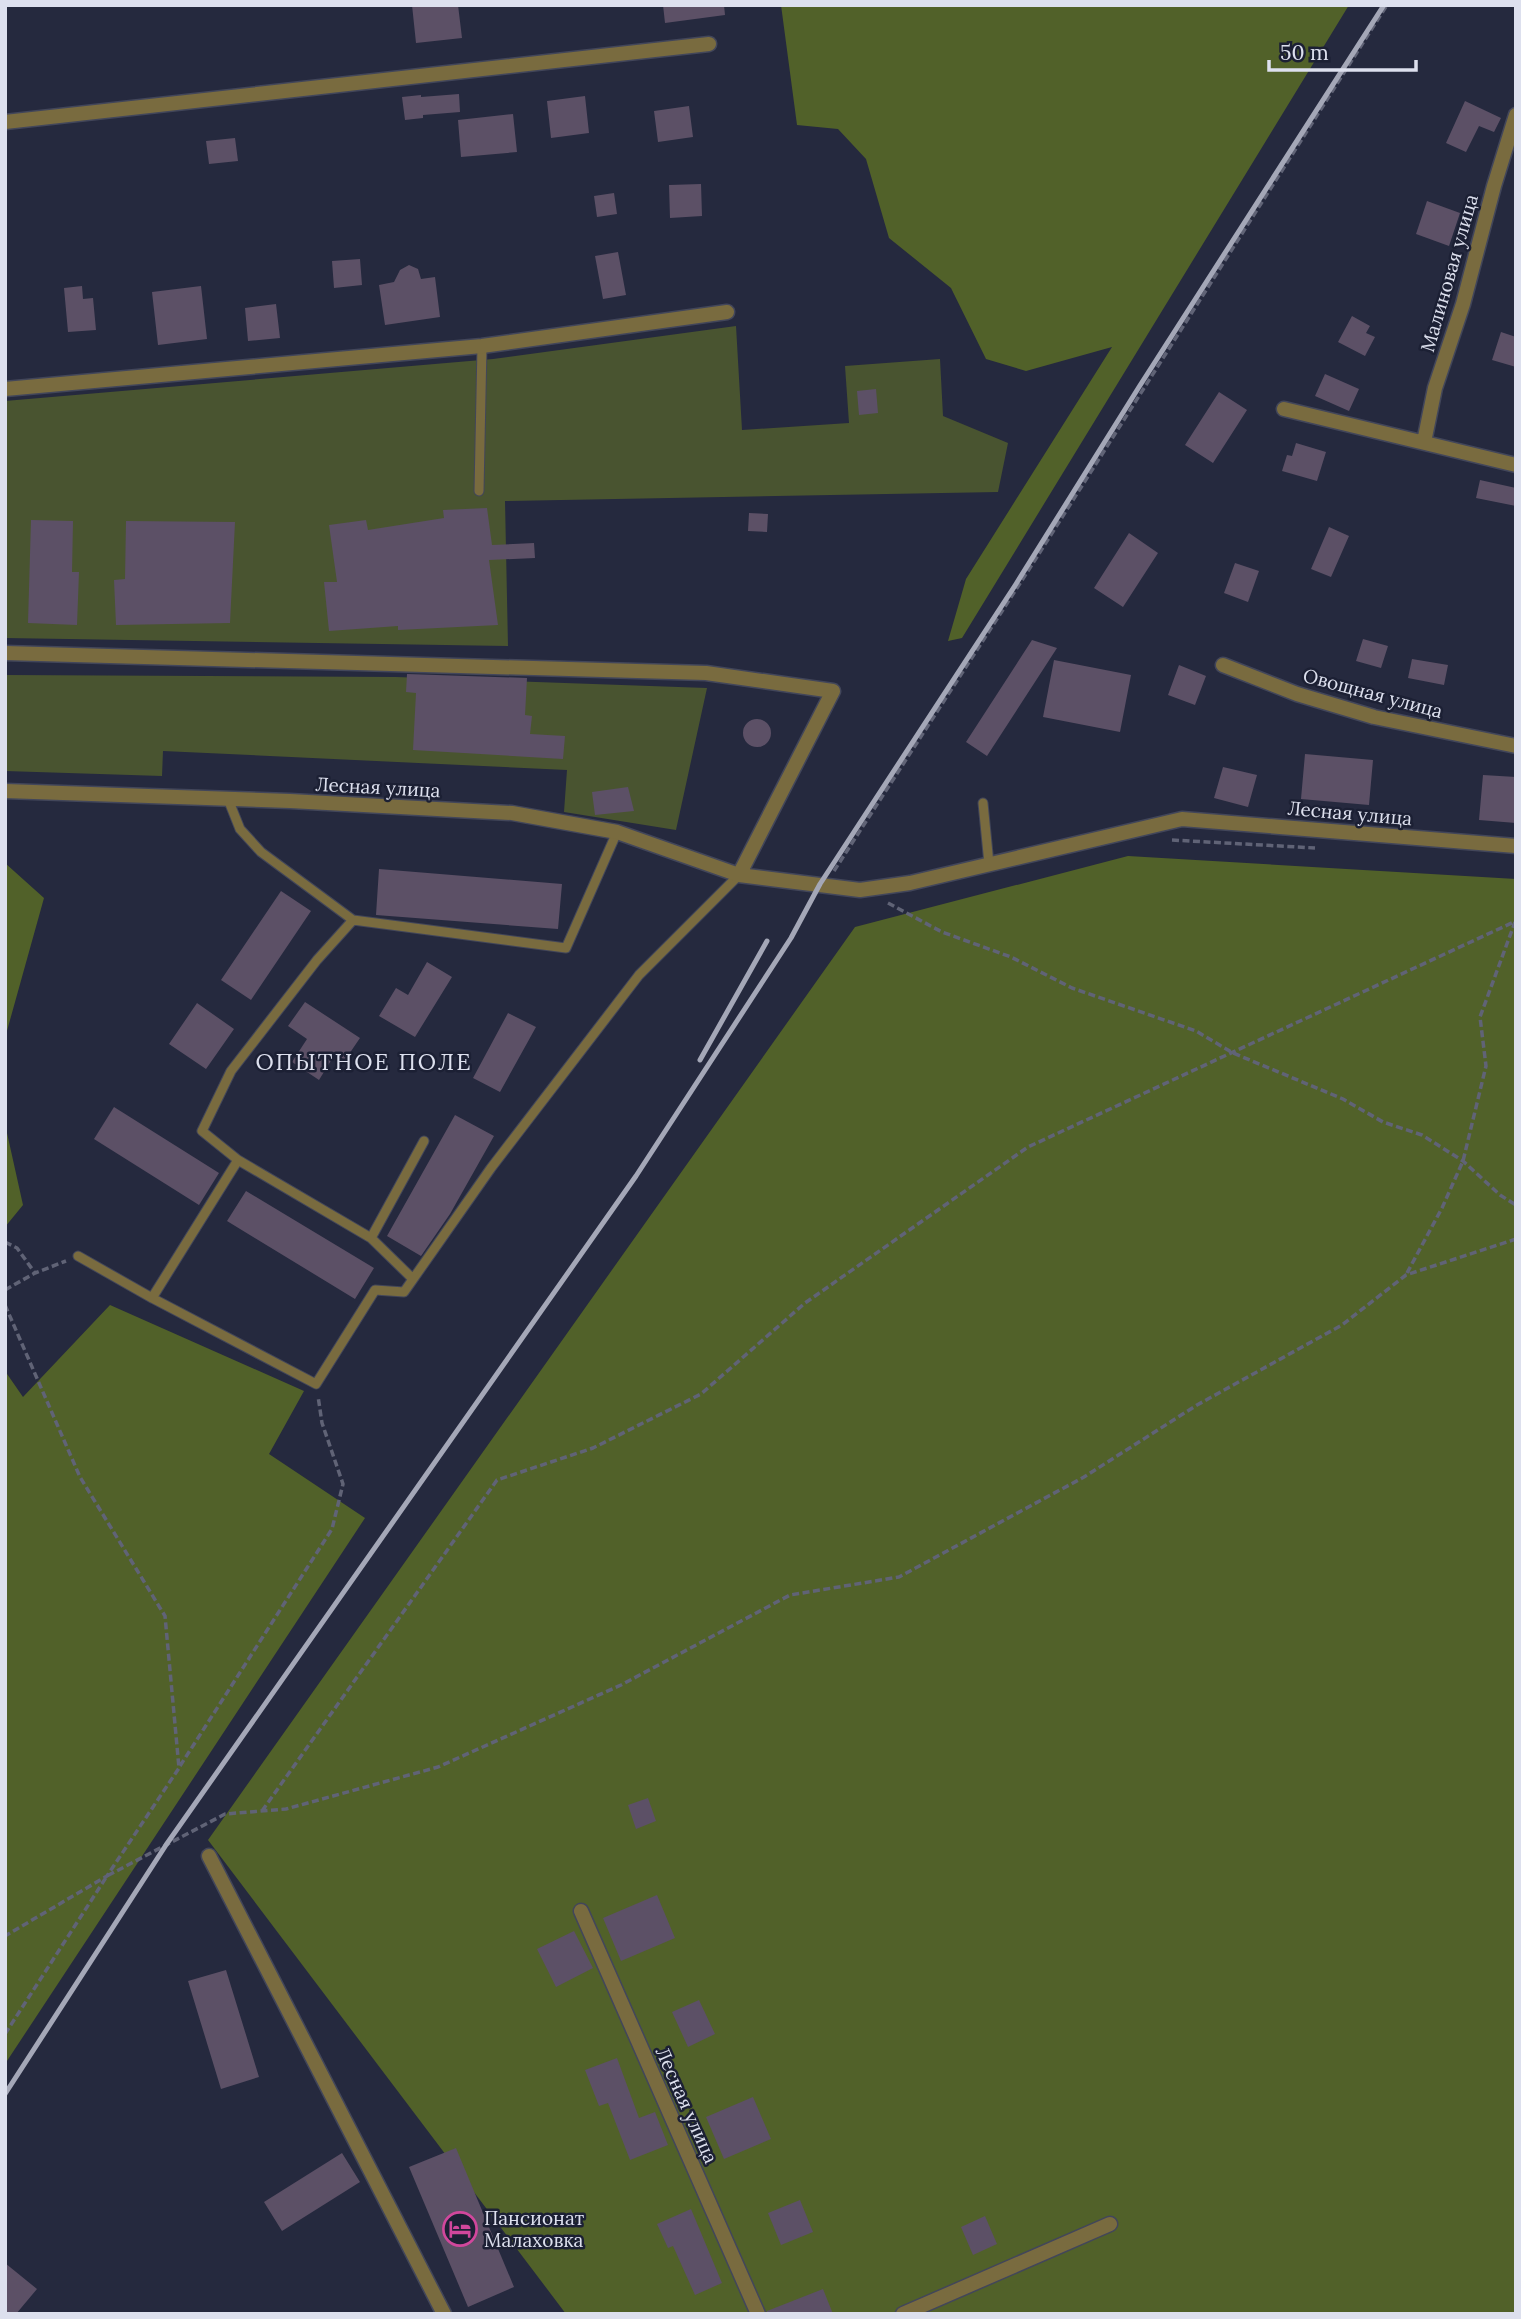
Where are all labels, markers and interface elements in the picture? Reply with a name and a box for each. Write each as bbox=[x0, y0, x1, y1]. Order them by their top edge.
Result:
scale bar bbox=[1269, 28, 1416, 72]
text: 50 m bbox=[1280, 39, 1329, 66]
street label: Малиновая улица bbox=[1415, 191, 1483, 355]
street label: Овощная улица bbox=[1301, 663, 1446, 723]
street label: Лесная улица bbox=[315, 772, 441, 802]
street label: Лесная улица bbox=[1287, 796, 1413, 830]
district label: ОПЫТНОЕ ПОЛЕ bbox=[255, 1047, 473, 1076]
street label: Лесная улица bbox=[651, 2043, 723, 2167]
place label: Пансионат Малаховка bbox=[484, 2206, 584, 2252]
hotel icon: Пансионат Малаховка bbox=[441, 2210, 479, 2248]

